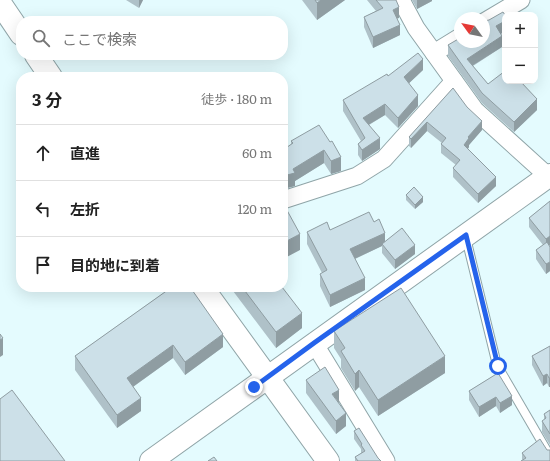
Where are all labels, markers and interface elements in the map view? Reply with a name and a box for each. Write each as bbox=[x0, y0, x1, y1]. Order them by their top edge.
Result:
north arrow bbox=[454, 12, 490, 48]
map controls bbox=[502, 12, 538, 84]
button: + bbox=[502, 12, 538, 48]
search box bbox=[16, 16, 288, 60]
icon: search bbox=[30, 27, 52, 49]
text: ここで検索 bbox=[62, 27, 137, 50]
button: − bbox=[502, 48, 538, 84]
text: 3 分 bbox=[32, 86, 62, 111]
text: 徒歩 · 180 m bbox=[201, 89, 272, 108]
text: 直進 bbox=[70, 141, 100, 164]
icon: ahead bbox=[32, 142, 54, 164]
text: 60 m bbox=[242, 143, 272, 162]
text: 左折 bbox=[70, 197, 100, 220]
icon: left bbox=[32, 198, 54, 220]
text: 120 m bbox=[237, 199, 272, 218]
text: 目的地に到着 bbox=[70, 253, 160, 276]
icon: arrive bbox=[32, 254, 54, 276]
route start bbox=[489, 357, 507, 375]
route end bbox=[245, 378, 263, 396]

